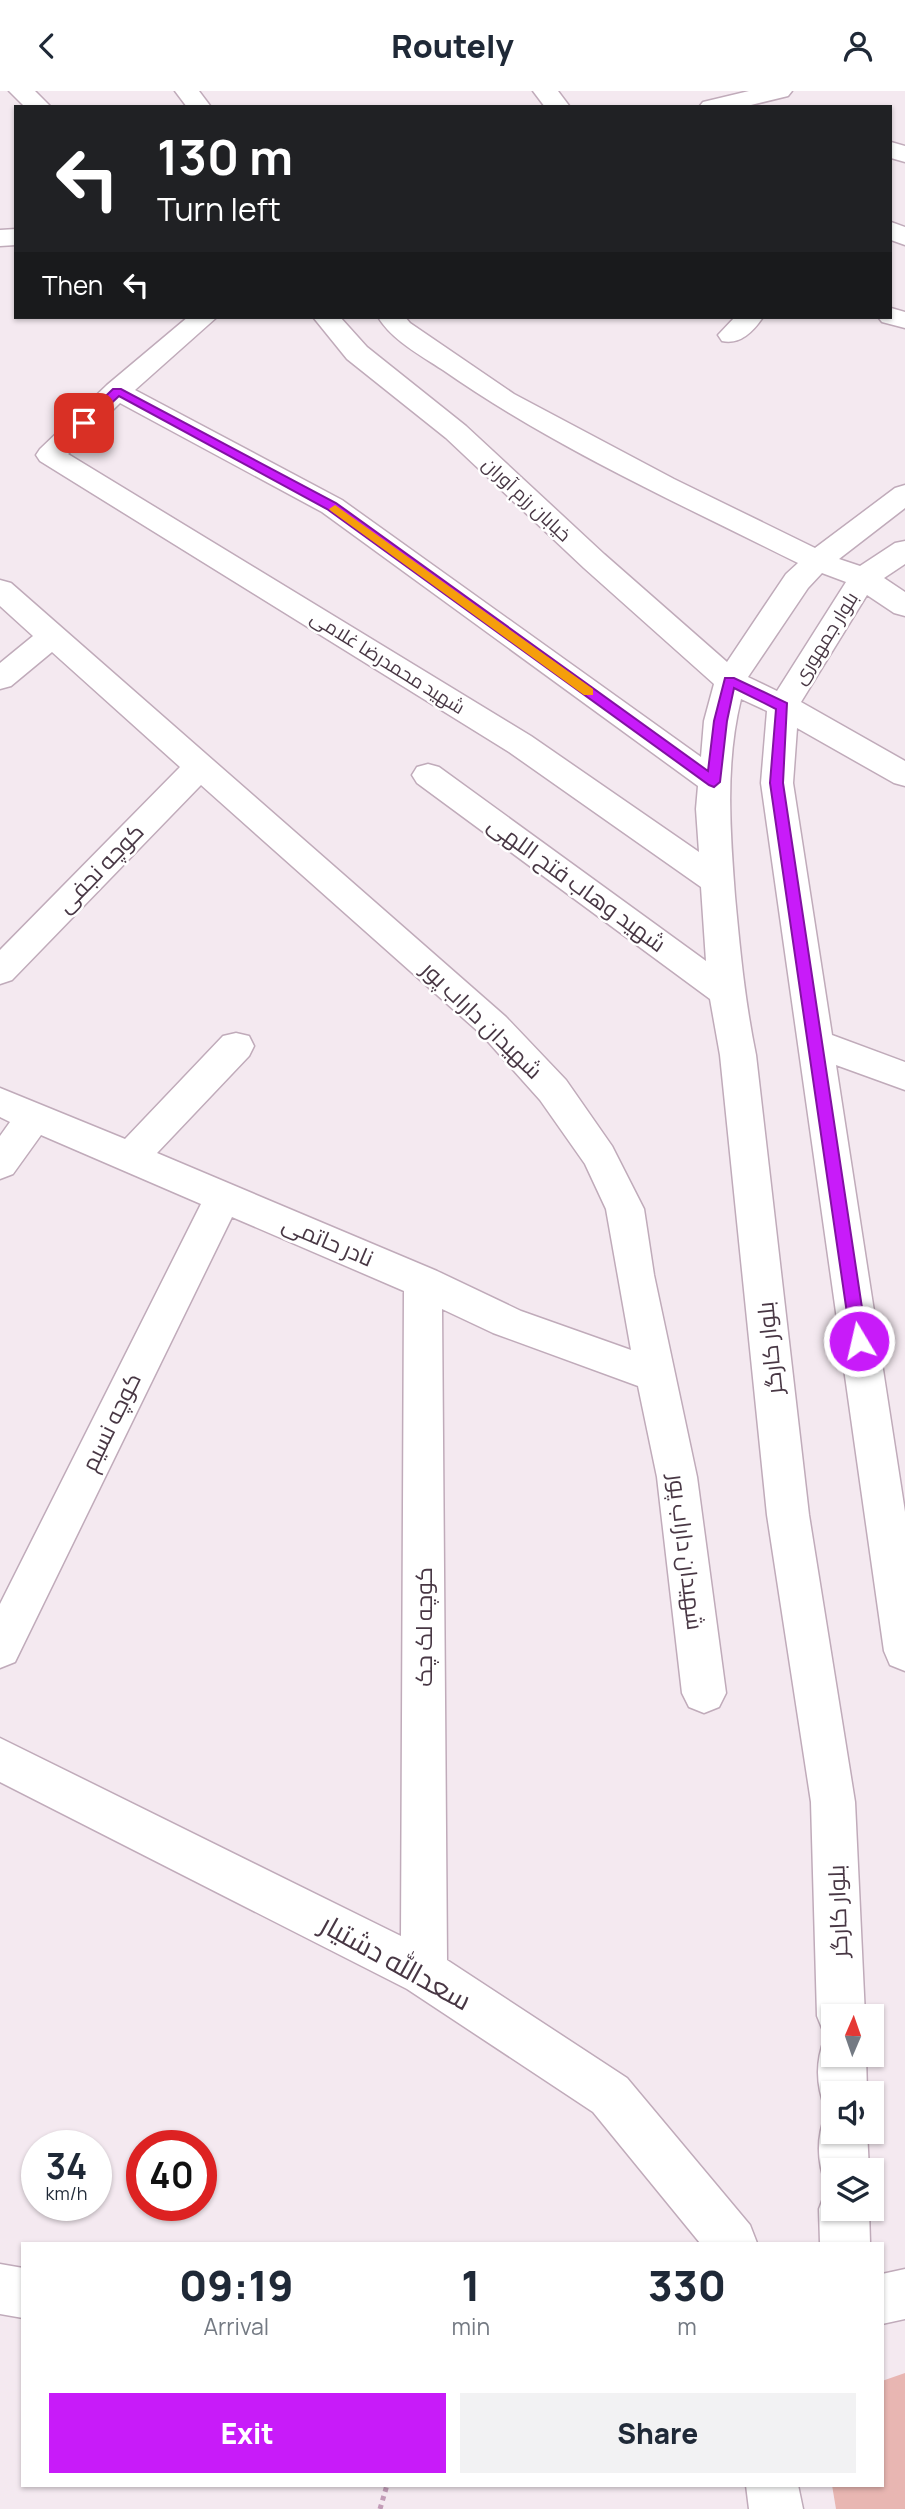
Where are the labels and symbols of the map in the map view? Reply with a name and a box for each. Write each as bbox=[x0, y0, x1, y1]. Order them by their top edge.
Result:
pin bbox=[54, 393, 114, 453]
street label: خیابان رزم آوران bbox=[476, 451, 577, 548]
street label: بلوار جمهوری bbox=[786, 587, 864, 689]
street label: شهید محمدرضا غلامی bbox=[306, 604, 470, 720]
street label: شهید وهاب فتح اللهی bbox=[481, 808, 673, 960]
street label: کوچه نجفی bbox=[48, 815, 150, 919]
street label: شهیدان داراب پور bbox=[414, 952, 550, 1085]
street label: نادر حاتمی bbox=[278, 1207, 379, 1274]
street label: بلوار کارگر bbox=[748, 1300, 790, 1398]
position arrow bbox=[822, 1304, 896, 1378]
street label: کوچه نسیم bbox=[72, 1367, 149, 1477]
street label: شهیدان داراب پور bbox=[661, 1470, 712, 1632]
street label: کوچه لک چک bbox=[407, 1567, 439, 1687]
street label: بلوار کارگر bbox=[819, 1864, 855, 1960]
street label: سعدالله دشتیار bbox=[312, 1903, 479, 2018]
north arrow bbox=[821, 2004, 884, 2067]
speed limit sign: 40 bbox=[126, 2130, 217, 2221]

